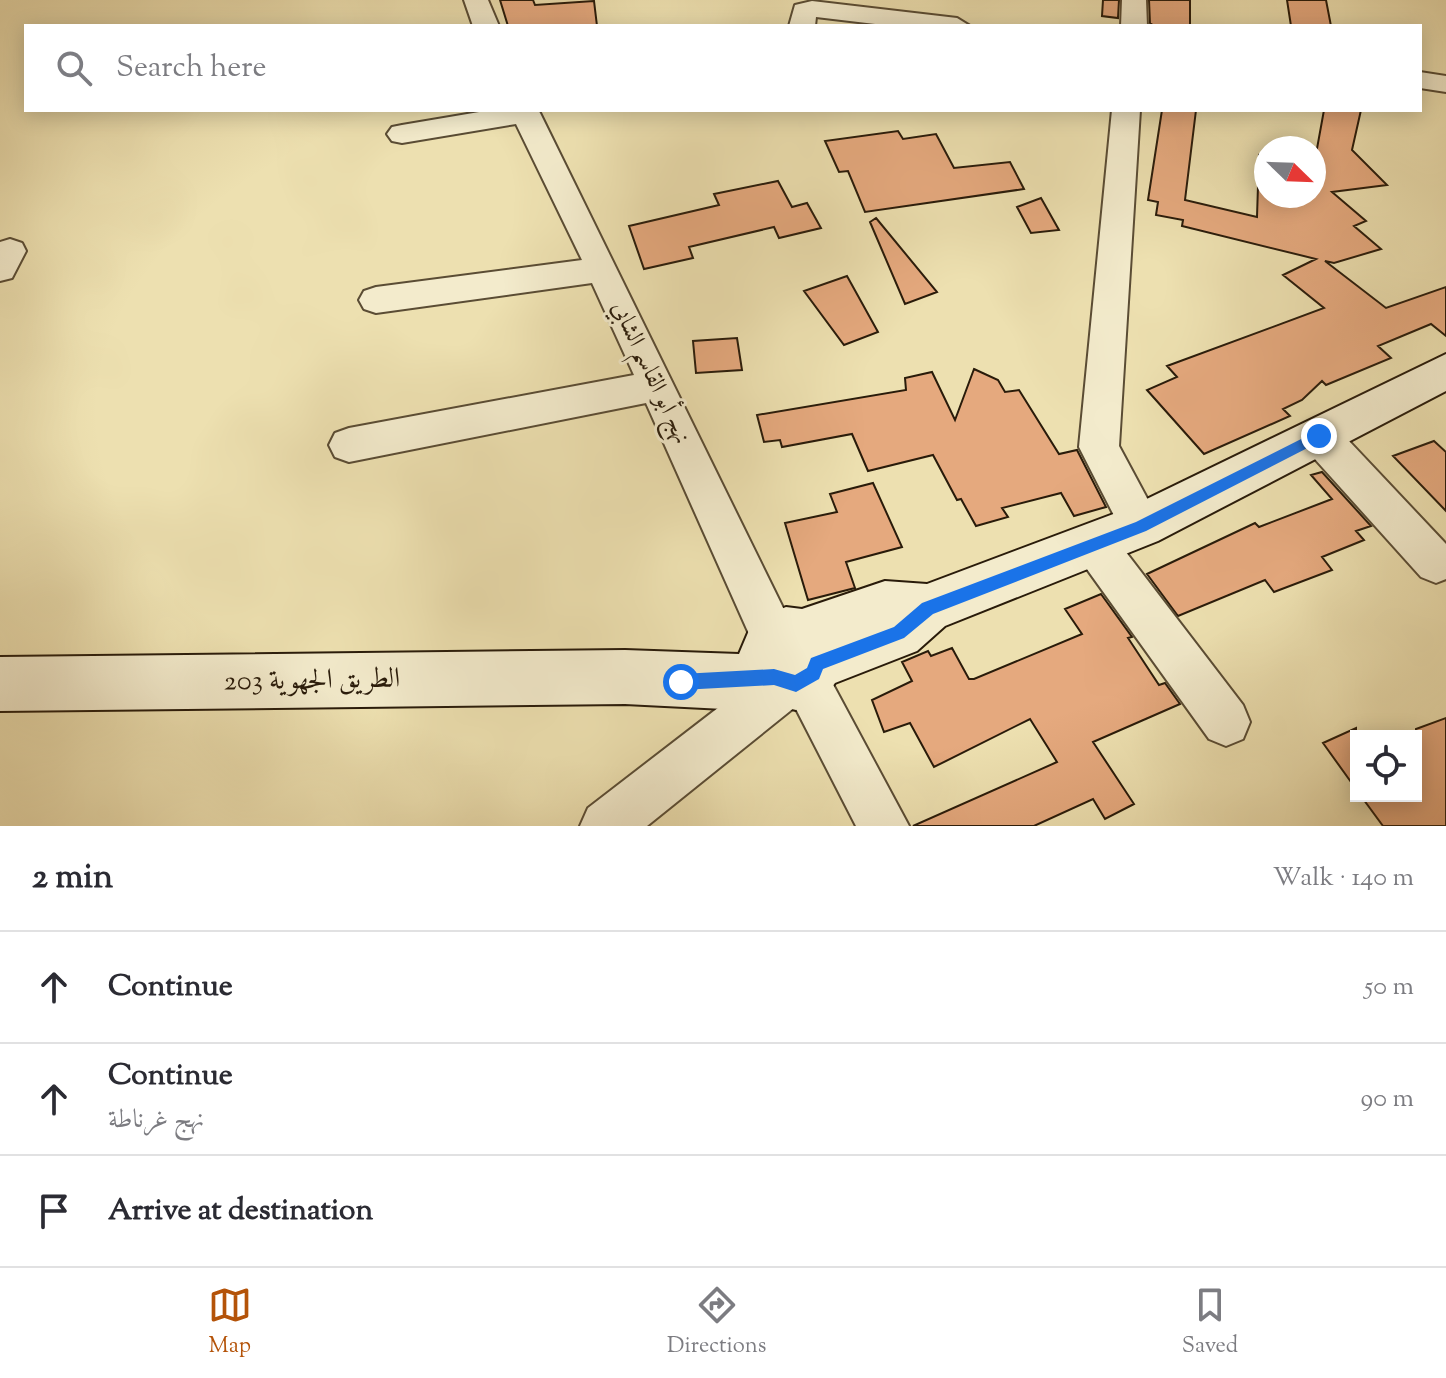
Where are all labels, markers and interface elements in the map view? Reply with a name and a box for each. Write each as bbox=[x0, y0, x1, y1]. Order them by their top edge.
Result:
search box bbox=[24, 24, 1422, 112]
icon: search bbox=[52, 46, 96, 90]
text: Search here bbox=[116, 47, 266, 90]
north arrow bbox=[1254, 136, 1326, 208]
street label: نهج أبو القاسم الشابي bbox=[598, 295, 700, 452]
route end bbox=[1301, 418, 1337, 454]
street label: الطريق الجهوية 203 bbox=[223, 659, 401, 703]
route start bbox=[663, 664, 699, 700]
map controls bbox=[1350, 730, 1422, 802]
button: locate bbox=[1350, 730, 1422, 802]
text: 2 min bbox=[32, 854, 113, 903]
text: Walk · 140 m bbox=[1273, 860, 1414, 897]
icon: ahead bbox=[32, 965, 76, 1009]
text: Continue bbox=[108, 966, 233, 1009]
text: 50 m bbox=[1364, 969, 1414, 1006]
text: Continue bbox=[108, 1055, 233, 1098]
icon: ahead bbox=[32, 1077, 76, 1121]
text: 90 m bbox=[1361, 1081, 1414, 1118]
text: نهج غرناطة bbox=[108, 1102, 204, 1139]
icon: arrive bbox=[32, 1189, 76, 1233]
text: Arrive at destination bbox=[108, 1190, 373, 1233]
tab: Map bbox=[208, 1283, 252, 1363]
tab: Directions bbox=[667, 1283, 766, 1363]
tab: Saved bbox=[1182, 1283, 1238, 1363]

